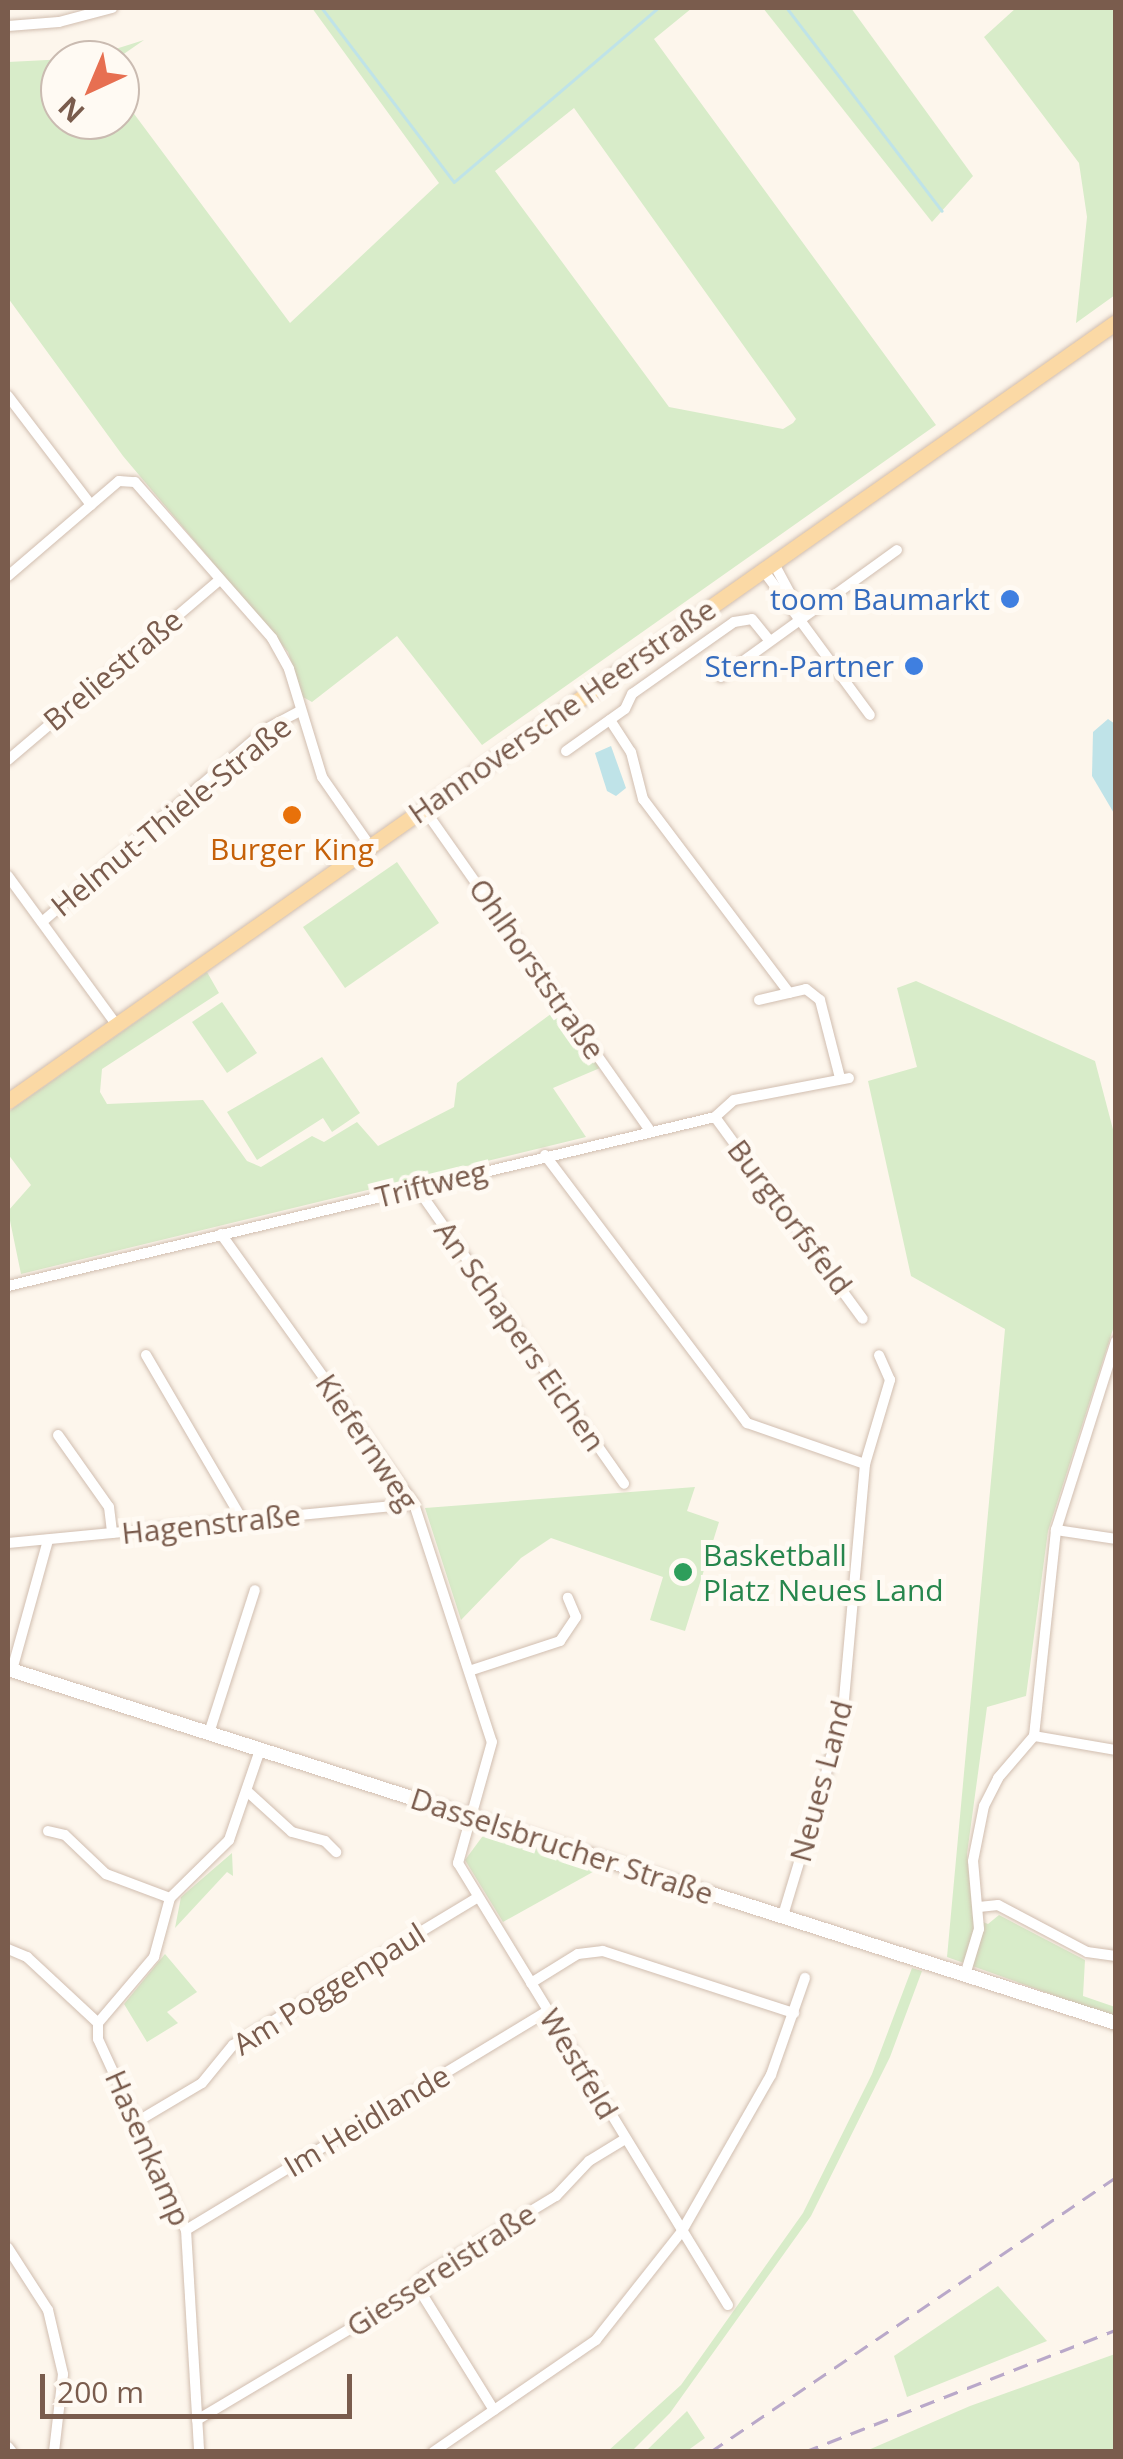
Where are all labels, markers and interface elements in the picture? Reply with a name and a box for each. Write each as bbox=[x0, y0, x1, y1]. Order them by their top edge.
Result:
north arrow bbox=[40, 40, 140, 140]
text: N bbox=[49, 89, 92, 132]
place label: toom Baumarkt bbox=[770, 581, 990, 617]
marker: toom Baumarkt bbox=[999, 588, 1021, 610]
street label: Hannoversche Heerstraße bbox=[401, 591, 723, 831]
street label: Breliestraße bbox=[36, 602, 190, 738]
place label: Stern-Partner bbox=[705, 648, 894, 684]
marker: Stern-Partner bbox=[903, 655, 925, 677]
street label: Helmut-Thiele-Straße bbox=[44, 708, 298, 924]
marker: Burger King bbox=[281, 804, 303, 826]
place label: Burger King bbox=[210, 831, 374, 867]
street label: Ohlhorststraße bbox=[461, 872, 613, 1066]
street label: Burgtorfsfeld bbox=[720, 1132, 860, 1302]
street label: Triftweg bbox=[372, 1153, 490, 1215]
street label: An Schapers Eichen bbox=[427, 1214, 613, 1458]
street label: Kiefernweg bbox=[308, 1367, 426, 1517]
street label: Hagenstraße bbox=[120, 1497, 302, 1551]
place label: Basketball Platz Neues Land bbox=[703, 1537, 944, 1608]
marker: Basketball Platz Neues Land bbox=[672, 1561, 694, 1583]
street label: Neues Land bbox=[782, 1696, 860, 1866]
street label: Dasselsbrucher Straße bbox=[406, 1780, 718, 1912]
street label: Am Poggenpaul bbox=[226, 1916, 432, 2062]
street label: Westfeld bbox=[532, 2002, 626, 2126]
street label: Im Heidlande bbox=[278, 2057, 456, 2185]
street label: Hasenkamp bbox=[98, 2064, 198, 2232]
street label: Giessereistraße bbox=[340, 2196, 542, 2344]
scale bar bbox=[45, 2354, 358, 2416]
text: 200 m bbox=[57, 2371, 144, 2412]

